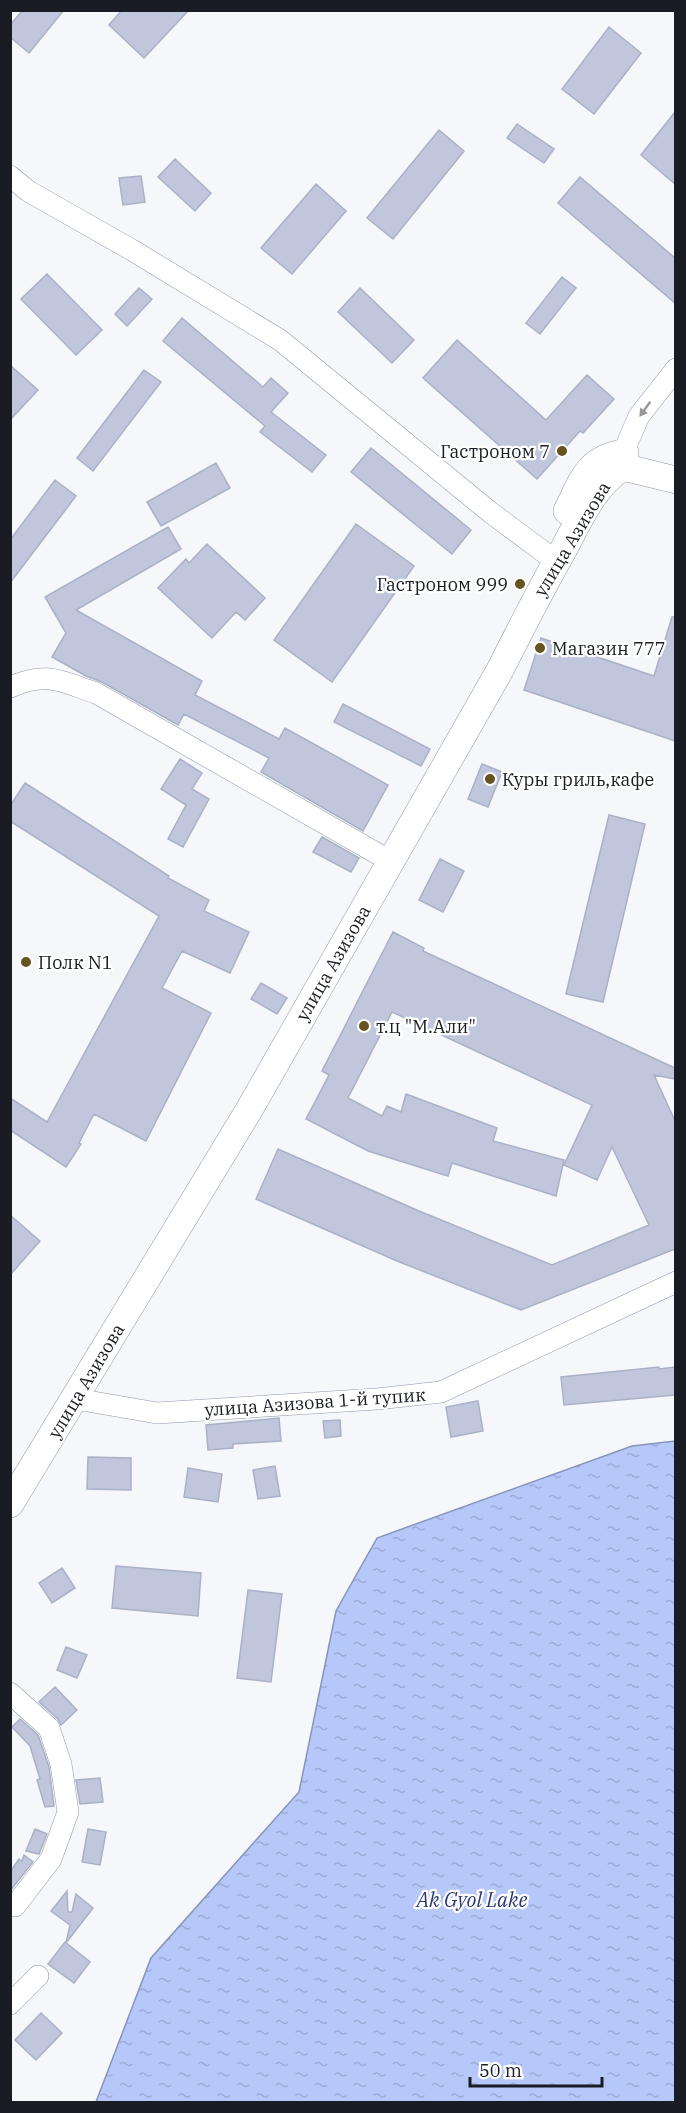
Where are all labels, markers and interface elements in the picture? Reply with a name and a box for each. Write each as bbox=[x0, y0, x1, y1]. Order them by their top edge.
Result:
one-way arrow bbox=[640, 401, 652, 416]
place label: Гастроном 7 bbox=[440, 440, 550, 463]
marker: Гастроном 7 bbox=[555, 444, 569, 458]
street label: улица Азизова bbox=[529, 477, 615, 601]
place label: Гастроном 999 bbox=[377, 573, 508, 596]
marker: Гастроном 999 bbox=[513, 577, 527, 591]
place label: Магазин 777 bbox=[552, 637, 666, 660]
marker: Магазин 777 bbox=[533, 641, 547, 655]
place label: Куры гриль,кафе bbox=[502, 768, 654, 791]
marker: Куры гриль,кафе bbox=[483, 772, 497, 786]
street label: улица Азизова bbox=[291, 901, 376, 1025]
place label: Полк N1 bbox=[38, 951, 113, 974]
marker: Полк N1 bbox=[19, 955, 33, 969]
place label: т.ц "М.Али" bbox=[376, 1015, 476, 1038]
marker: т.ц "М.Али" bbox=[357, 1019, 371, 1033]
street label: улица Азизова bbox=[43, 1319, 129, 1443]
street label: улица Азизова 1-й тупик bbox=[204, 1383, 427, 1421]
water label: Ak Gyol Lake bbox=[415, 1886, 528, 1913]
scale bar bbox=[470, 2050, 602, 2088]
text: 50 m bbox=[479, 2059, 522, 2082]

